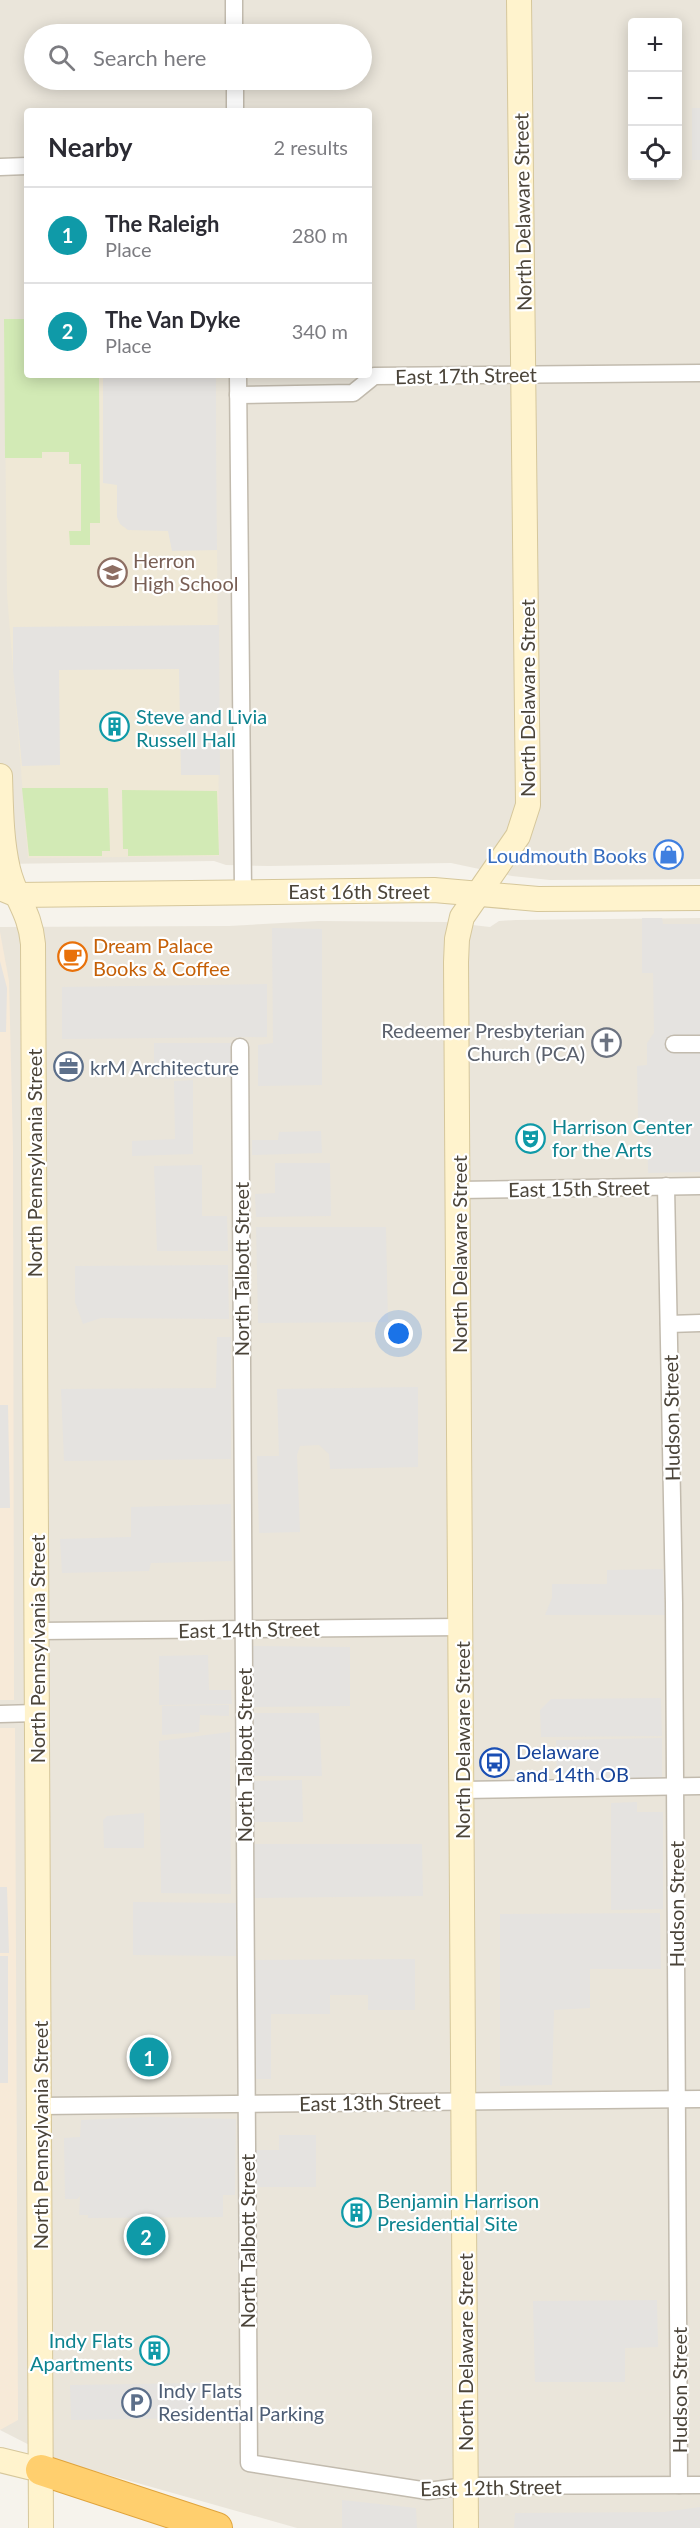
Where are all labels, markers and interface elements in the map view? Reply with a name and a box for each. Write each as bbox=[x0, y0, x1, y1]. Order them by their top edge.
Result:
map controls bbox=[628, 18, 682, 180]
button: + bbox=[628, 18, 682, 72]
search box bbox=[24, 24, 372, 90]
icon: search bbox=[45, 41, 78, 74]
text: Search here bbox=[93, 44, 206, 71]
button: − bbox=[628, 72, 682, 126]
street label: North Delaware Street bbox=[508, 113, 536, 311]
button: locate bbox=[628, 126, 682, 180]
text: Nearby bbox=[48, 131, 133, 163]
text: 2 results bbox=[273, 135, 348, 159]
text: The Raleigh bbox=[105, 210, 219, 237]
text: 1 bbox=[62, 223, 73, 247]
text: 280 m bbox=[292, 223, 348, 247]
text: Place bbox=[105, 237, 152, 261]
text: The Van Dyke bbox=[105, 306, 240, 333]
text: 2 bbox=[62, 319, 73, 343]
text: 340 m bbox=[292, 319, 348, 343]
text: Place bbox=[105, 333, 152, 357]
street label: East 17th Street bbox=[395, 362, 537, 388]
place label: Herron High School bbox=[133, 548, 239, 595]
school or university icon: Herron High School bbox=[96, 556, 128, 588]
street label: North Delaware Street bbox=[515, 599, 539, 797]
place label: Steve and Livia Russell Hall bbox=[136, 704, 267, 751]
building icon: Steve and Livia Russell Hall bbox=[99, 711, 131, 743]
shop icon: Loudmouth Books bbox=[652, 839, 684, 871]
place label: Loudmouth Books bbox=[487, 843, 647, 867]
street label: East 16th Street bbox=[288, 879, 430, 903]
place label: Dream Palace Books & Coffee bbox=[93, 933, 230, 980]
cafe icon: Dream Palace Books & Coffee bbox=[56, 940, 88, 972]
place label: Redeemer Presbyterian Church (PCA) bbox=[381, 1018, 585, 1065]
church icon: Redeemer Presbyterian Church (PCA) bbox=[590, 1026, 622, 1058]
street label: North Pennsylvania Street bbox=[22, 1049, 46, 1277]
office icon: krM Architecture bbox=[53, 1051, 85, 1083]
place label: krM Architecture bbox=[90, 1055, 239, 1079]
place label: Harrison Center for the Arts bbox=[552, 1114, 693, 1161]
theatre icon: Harrison Center for the Arts bbox=[515, 1122, 547, 1154]
street label: North Delaware Street bbox=[447, 1155, 471, 1353]
street label: East 15th Street bbox=[508, 1175, 650, 1201]
street label: North Talbott Street bbox=[229, 1182, 253, 1356]
your location bbox=[384, 1319, 413, 1348]
street label: Hudson Street bbox=[658, 1355, 684, 1481]
street label: North Pennsylvania Street bbox=[25, 1535, 49, 1763]
street label: East 14th Street bbox=[178, 1616, 320, 1642]
street label: North Delaware Street bbox=[450, 1641, 474, 1839]
street label: North Talbott Street bbox=[232, 1668, 256, 1842]
place label: Delaware and 14th OB bbox=[516, 1739, 629, 1786]
bus stop icon: Delaware and 14th OB bbox=[479, 1747, 511, 1779]
street label: Hudson Street bbox=[664, 1841, 688, 1967]
street label: North Pennsylvania Street bbox=[28, 2021, 52, 2249]
pin: 1 bbox=[130, 2034, 168, 2080]
street label: East 13th Street bbox=[299, 2089, 441, 2115]
street label: North Talbott Street bbox=[235, 2154, 259, 2328]
place label: Benjamin Harrison Presidential Site bbox=[377, 2188, 539, 2235]
building icon: Benjamin Harrison Presidential Site bbox=[340, 2196, 372, 2228]
pin: 2 bbox=[126, 2214, 166, 2258]
street label: North Delaware Street bbox=[453, 2253, 477, 2451]
street label: Hudson Street bbox=[667, 2327, 691, 2453]
place label: Indy Flats Apartments bbox=[30, 2328, 133, 2375]
building icon: Indy Flats Apartments bbox=[138, 2335, 170, 2367]
place label: Indy Flats Residential Parking bbox=[158, 2378, 324, 2425]
parking icon: Indy Flats Residential Parking bbox=[121, 2386, 153, 2418]
street label: East 12th Street bbox=[420, 2474, 562, 2500]

